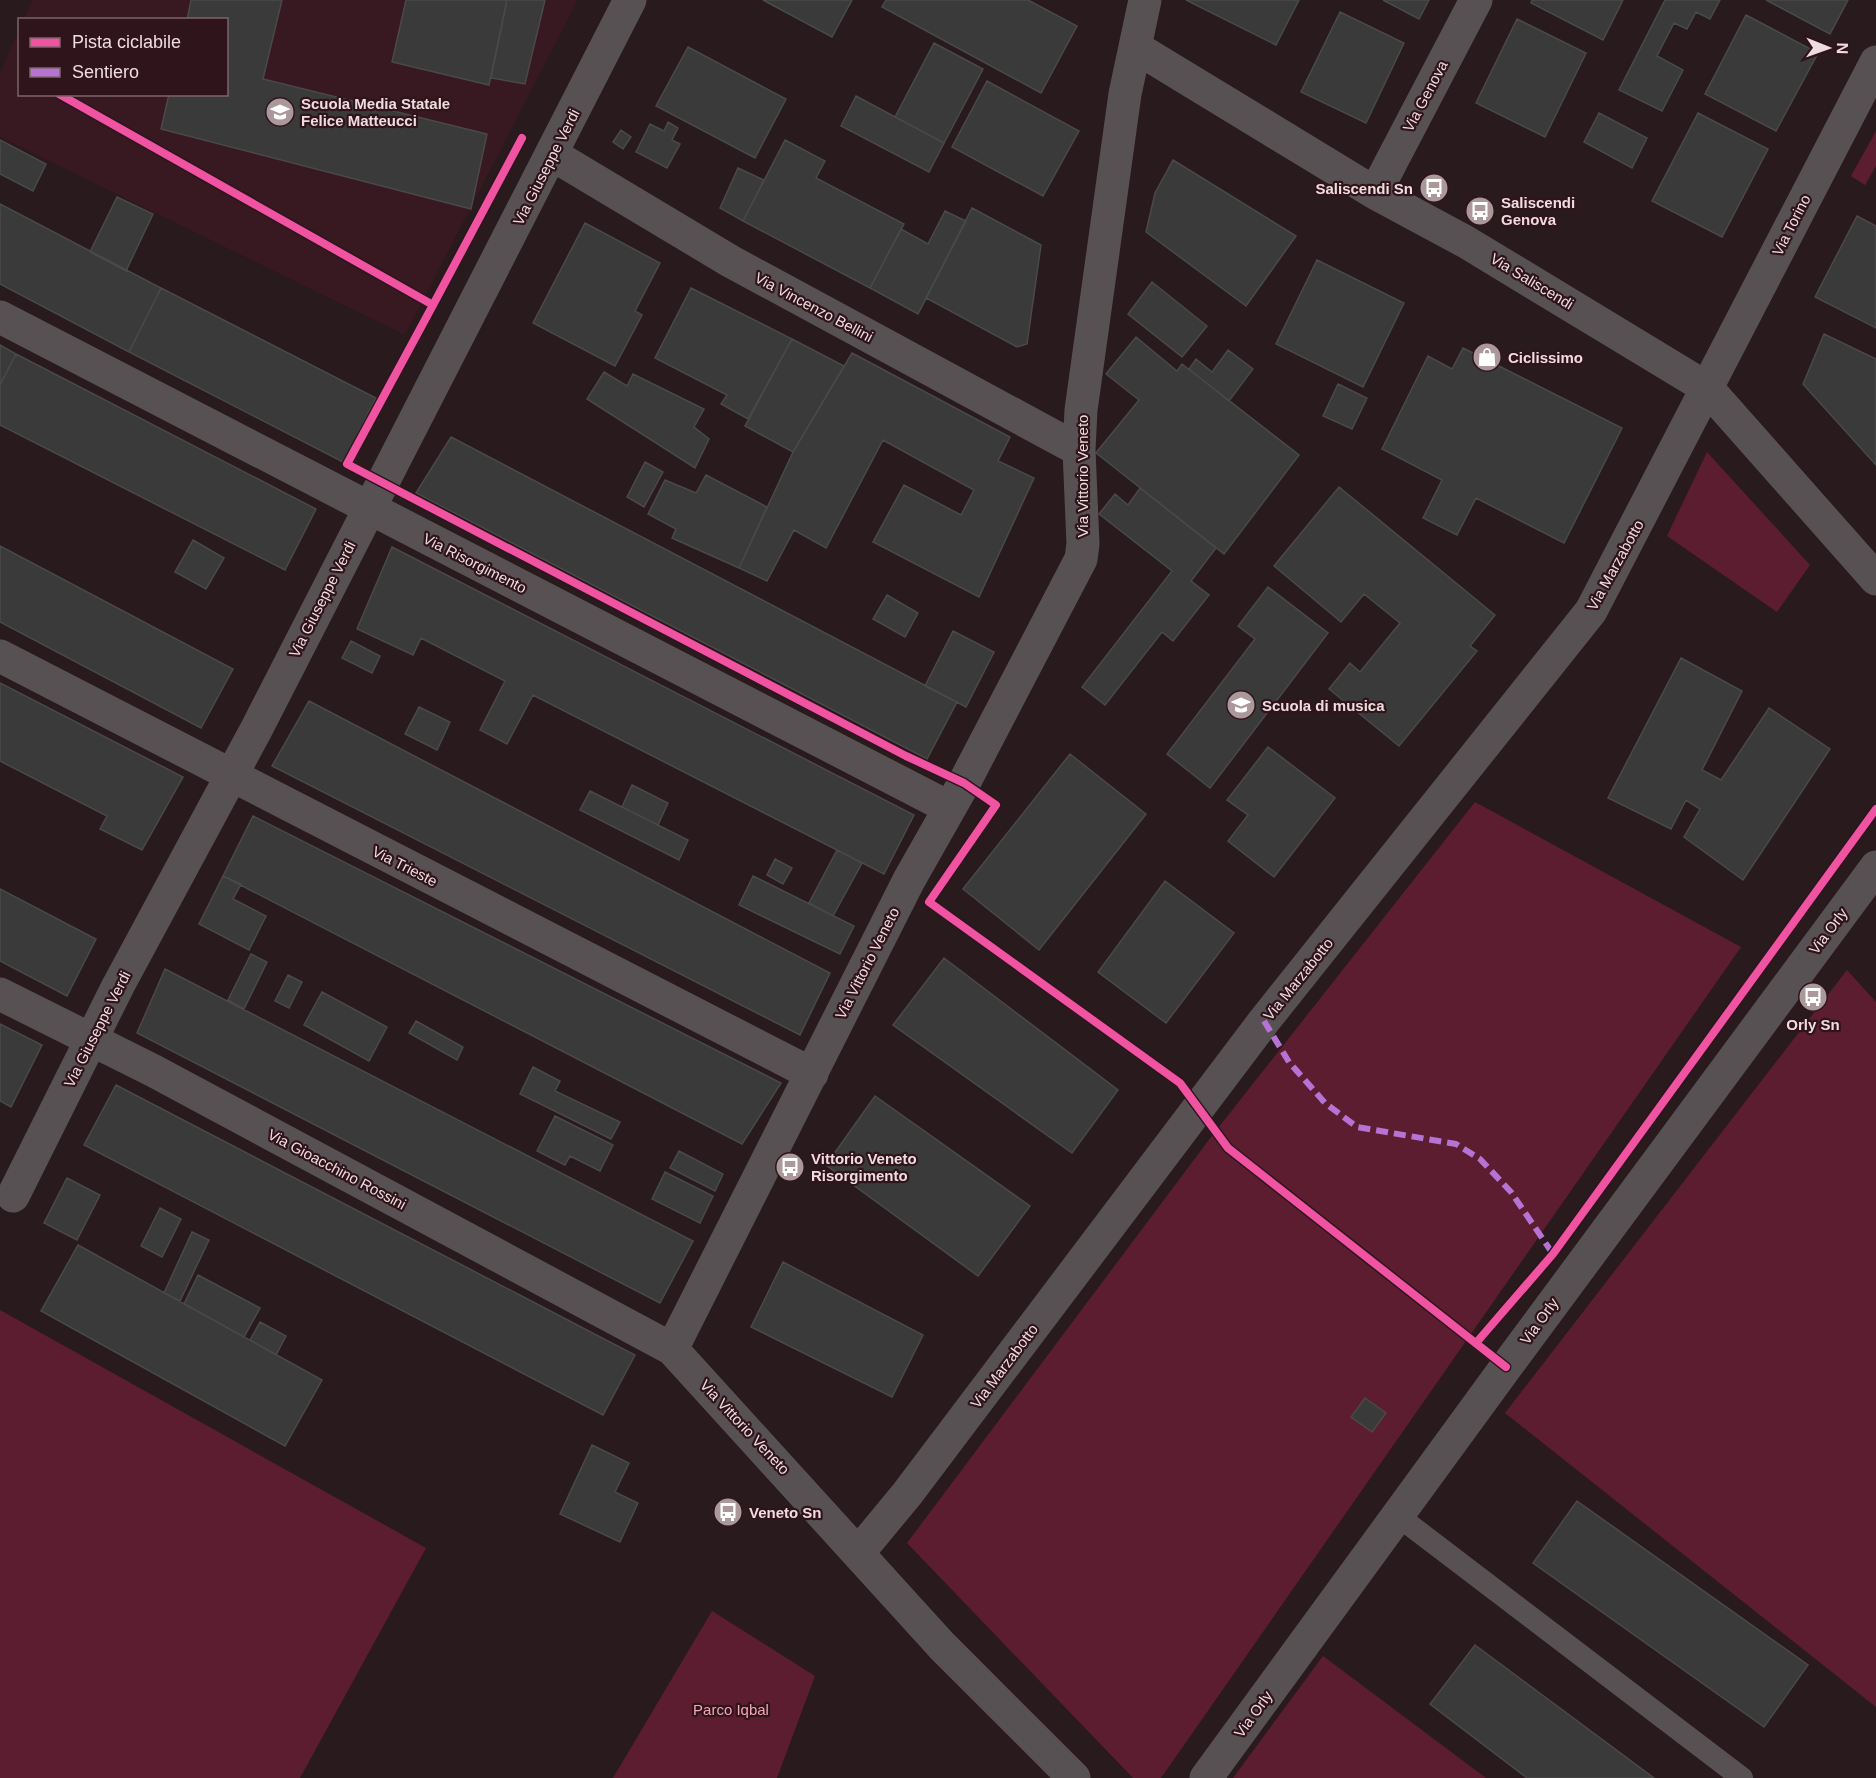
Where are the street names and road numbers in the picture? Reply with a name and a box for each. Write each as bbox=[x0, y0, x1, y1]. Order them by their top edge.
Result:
street label: Via Genova bbox=[1399, 57, 1451, 134]
street label: Via Giuseppe Verdi bbox=[509, 106, 583, 228]
street label: Via Torino bbox=[1768, 192, 1814, 258]
street label: Via Saliscendi bbox=[1487, 250, 1577, 312]
street label: Via Vincenzo Bellini bbox=[752, 269, 876, 345]
street label: Via Vittorio Veneto bbox=[1074, 415, 1091, 537]
street label: Via Marzabotto bbox=[1583, 517, 1647, 613]
street label: Via Risorgimento bbox=[420, 530, 530, 596]
street label: Via Giuseppe Verdi bbox=[285, 538, 359, 660]
street label: Via Trieste bbox=[370, 842, 440, 890]
street label: Via Vittorio Veneto bbox=[832, 904, 902, 1022]
street label: Via Orly bbox=[1805, 904, 1851, 957]
street label: Via Marzabotto bbox=[1260, 935, 1336, 1023]
street label: Via Giuseppe Verdi bbox=[60, 968, 134, 1090]
street label: Via Gioacchino Rossini bbox=[265, 1125, 409, 1213]
street label: Via Orly bbox=[1517, 1294, 1562, 1347]
street label: Via Marzabotto bbox=[967, 1321, 1041, 1411]
street label: Via Vittorio Veneto bbox=[697, 1376, 793, 1478]
street label: Via Orly bbox=[1231, 1687, 1276, 1740]

